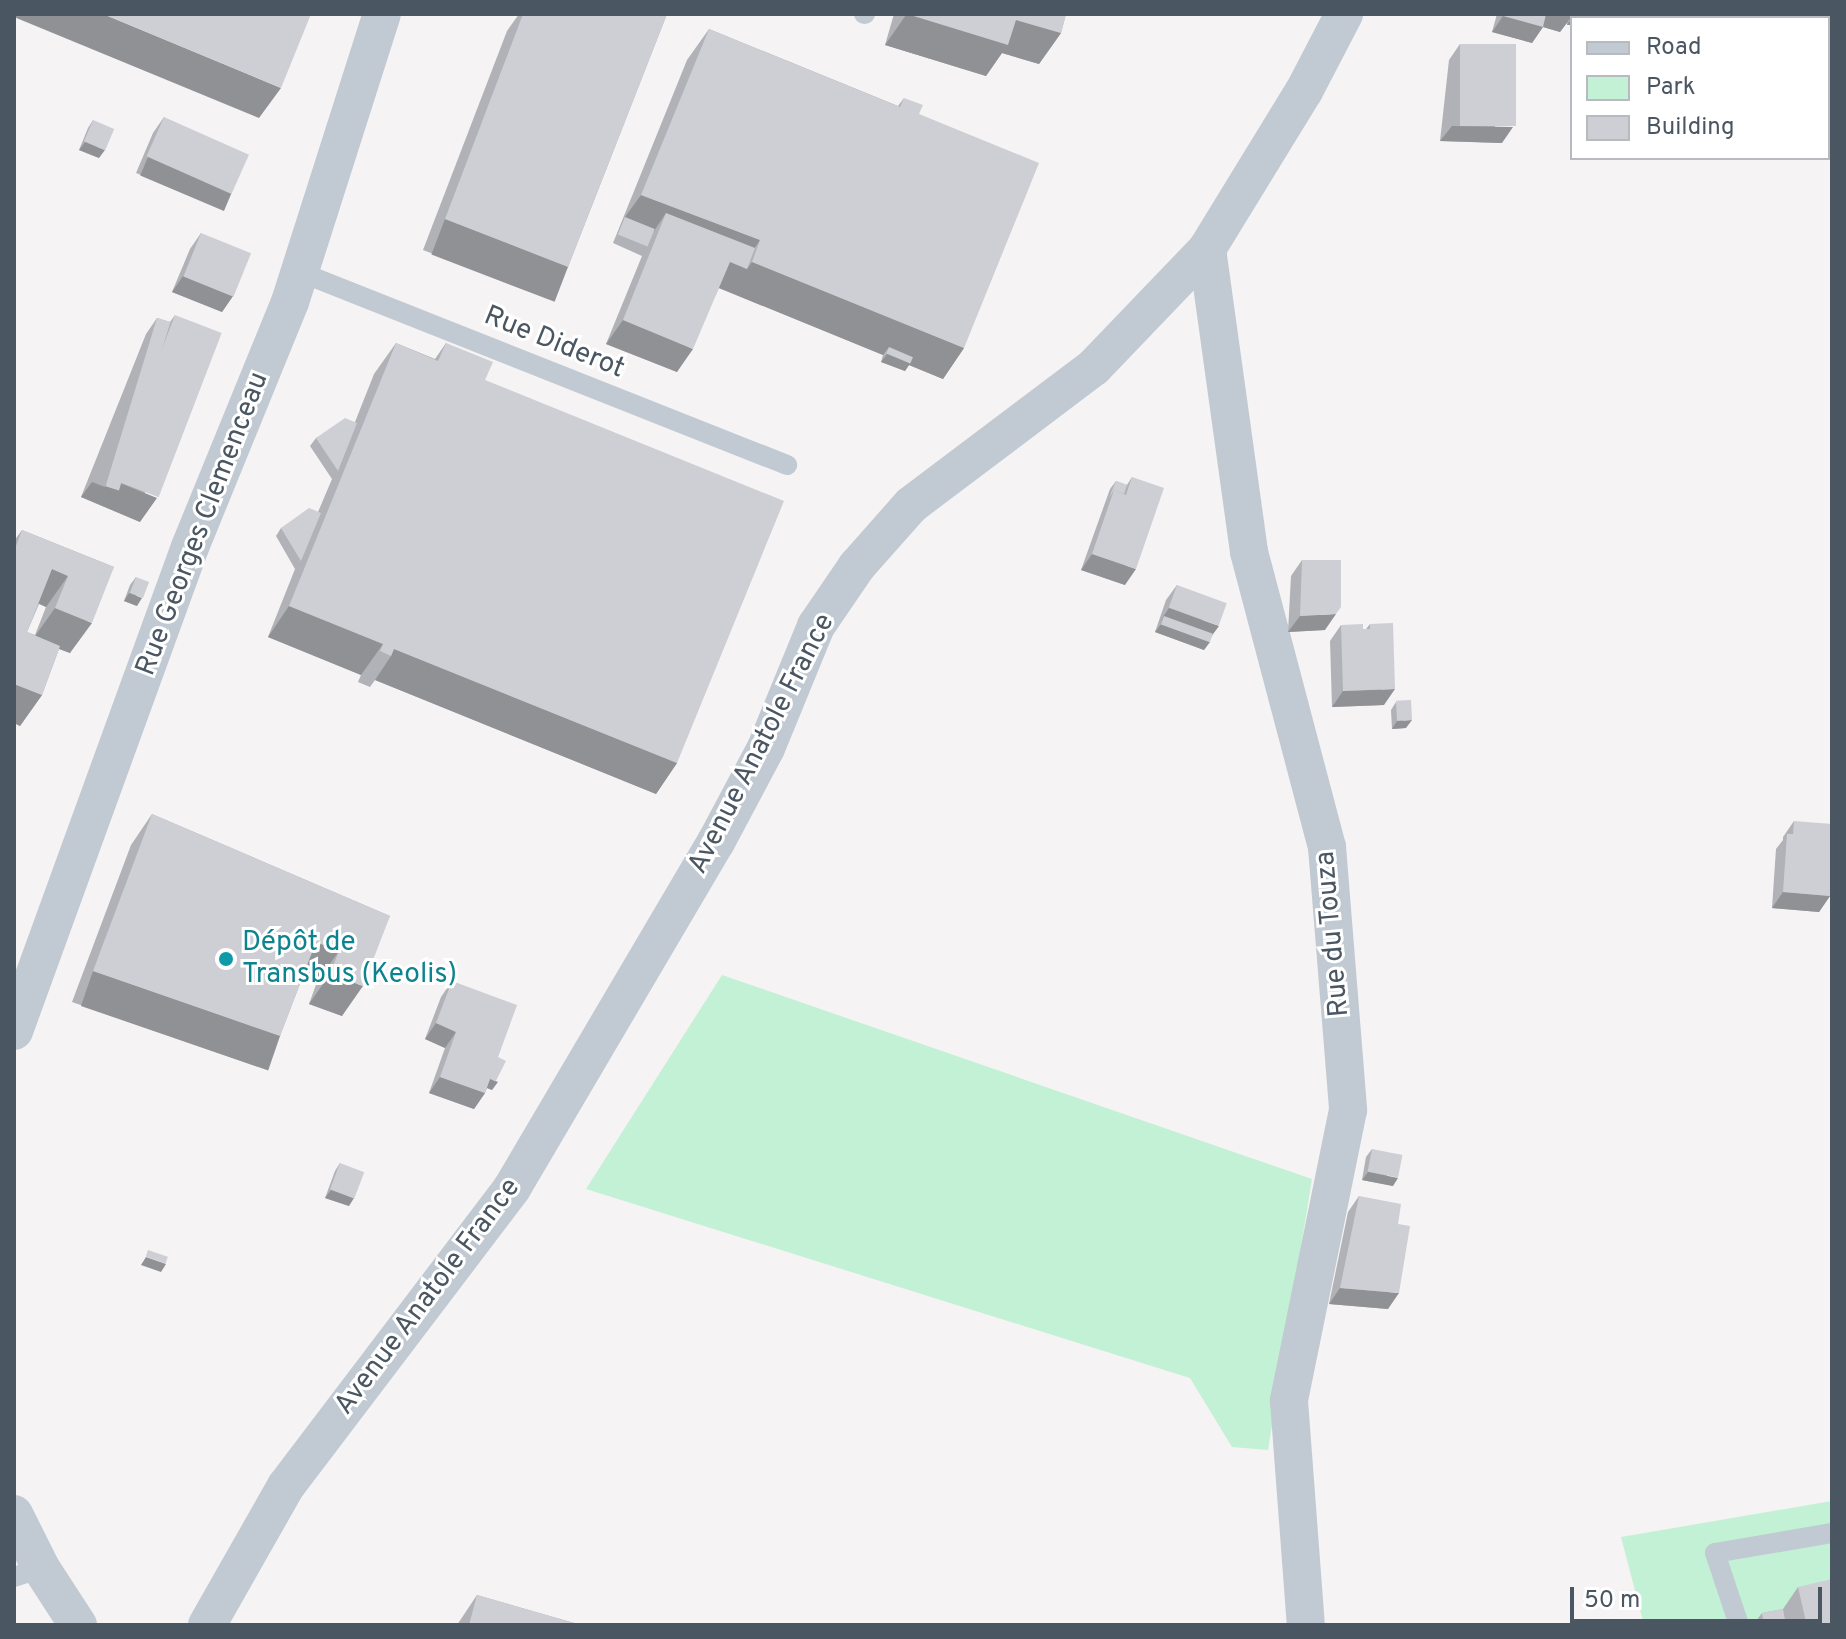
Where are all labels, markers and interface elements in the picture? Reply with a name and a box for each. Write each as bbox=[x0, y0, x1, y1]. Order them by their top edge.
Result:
legend bbox=[1570, 16, 1830, 160]
text: Road bbox=[1646, 33, 1702, 63]
text: Park bbox=[1646, 73, 1696, 103]
text: Building bbox=[1646, 113, 1735, 143]
street label: Rue Diderot bbox=[479, 300, 629, 386]
street label: Rue Georges Clemenceau bbox=[130, 368, 276, 680]
street label: Avenue Anatole France bbox=[681, 608, 843, 880]
street label: Rue du Touza bbox=[1309, 849, 1357, 1019]
place label: Dépôt de Transbus (Keolis) bbox=[242, 926, 457, 992]
marker: Dépôt de Transbus (Keolis) bbox=[217, 950, 235, 968]
street label: Avenue Anatole France bbox=[328, 1172, 528, 1422]
scale bar bbox=[1574, 1571, 1826, 1621]
text: 50 m bbox=[1584, 1586, 1640, 1616]

